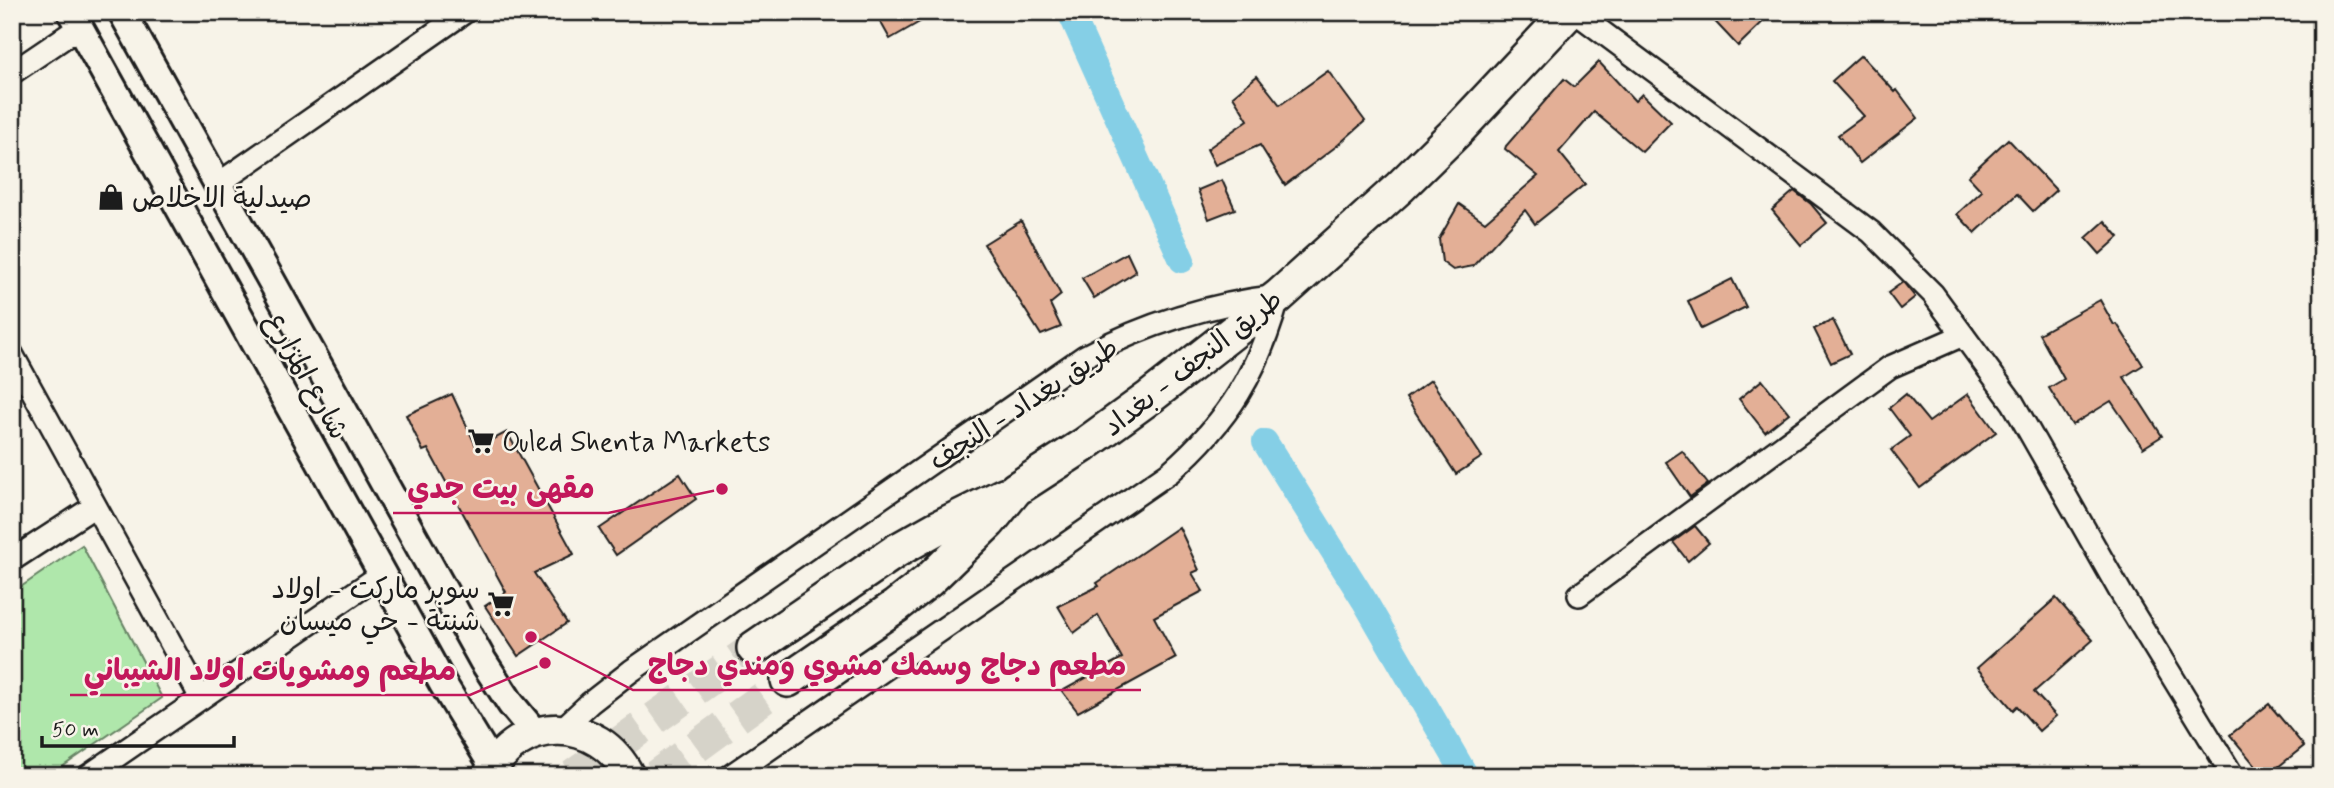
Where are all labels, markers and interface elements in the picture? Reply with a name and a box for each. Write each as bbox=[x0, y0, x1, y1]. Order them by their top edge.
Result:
place label: صيدلية الاخلاص bbox=[132, 181, 312, 218]
shop icon: صيدلية الاخلاص bbox=[96, 182, 126, 212]
street label: طريق النجف - بغداد bbox=[1096, 282, 1291, 446]
street label: شارع المزارع bbox=[256, 306, 356, 447]
street label: طريق بغداد - النجف bbox=[923, 330, 1126, 480]
place label: Ouled Shenta Markets bbox=[502, 425, 771, 462]
supermarket icon: Ouled Shenta Markets bbox=[466, 426, 496, 456]
callout: مقهى بيت جدي bbox=[393, 462, 608, 513]
text: مقهى بيت جدي bbox=[407, 470, 595, 510]
place label: سوبر ماركت - اولاد شنتة - حي ميسان bbox=[271, 572, 480, 645]
supermarket icon: سوبر ماركت - اولاد شنتة - حي ميسان bbox=[486, 589, 516, 619]
callout: مطعم دجاج وسمك مشوي ومندي دجاج bbox=[633, 639, 1141, 690]
callout: مطعم ومشويات اولاد الشيباني bbox=[70, 644, 470, 695]
text: مطعم دجاج وسمك مشوي ومندي دجاج bbox=[647, 647, 1127, 687]
text: مطعم ومشويات اولاد الشيباني bbox=[84, 652, 456, 696]
scale bar bbox=[42, 704, 234, 748]
text: 50 m bbox=[52, 716, 99, 744]

